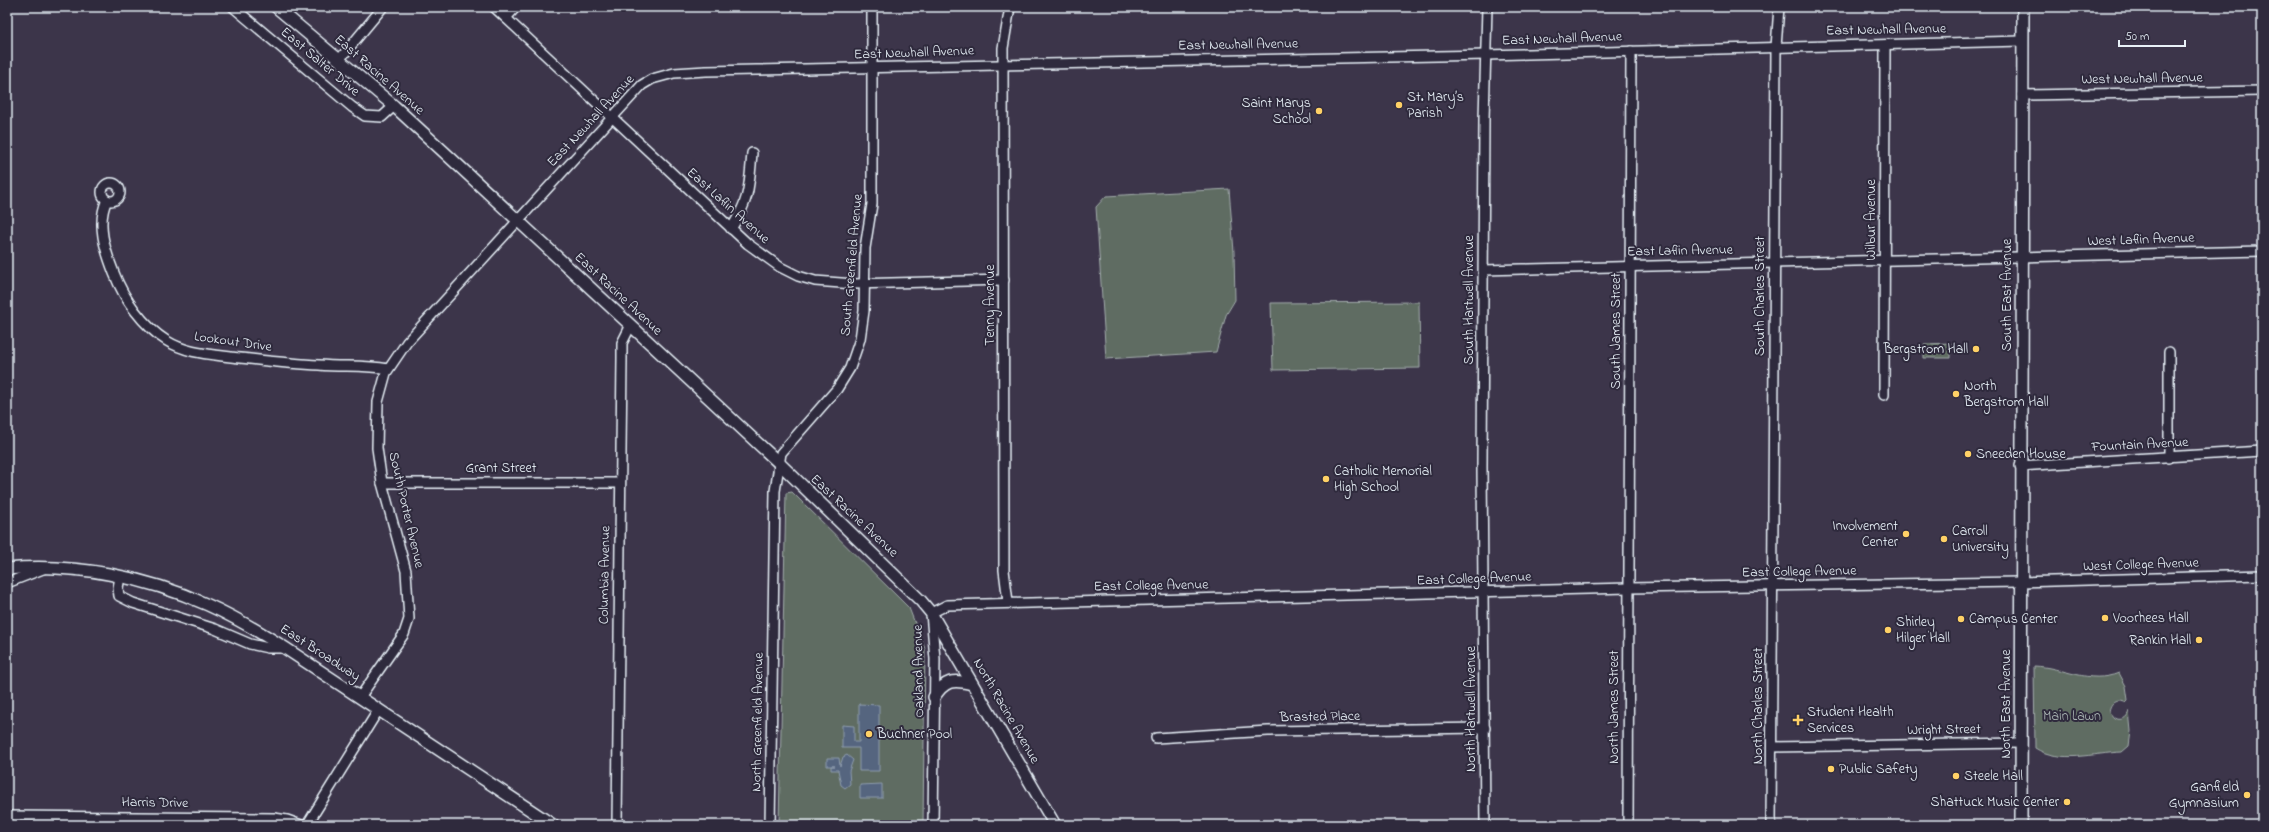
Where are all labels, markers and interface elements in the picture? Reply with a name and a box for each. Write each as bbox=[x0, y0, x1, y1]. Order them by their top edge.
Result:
street label: East Newhall Avenue bbox=[1826, 18, 1947, 42]
street label: East Salter Drive bbox=[276, 22, 365, 102]
scale bar bbox=[2119, 22, 2185, 48]
street label: East Newhall Avenue bbox=[1502, 26, 1623, 52]
text: 50 m bbox=[2125, 28, 2149, 46]
street label: East Racine Avenue bbox=[329, 30, 429, 121]
street label: East Newhall Avenue bbox=[1178, 33, 1299, 57]
street label: East Newhall Avenue bbox=[854, 40, 975, 66]
street label: West Newhall Avenue bbox=[2081, 67, 2204, 91]
street label: East Newhall Avenue bbox=[542, 69, 640, 172]
place label: St. Mary’s Parish bbox=[1407, 87, 1464, 124]
place label: Saint Marys School bbox=[1242, 93, 1311, 130]
marker: St. Mary’s Parish bbox=[1394, 100, 1404, 110]
marker: Saint Marys School bbox=[1314, 106, 1324, 116]
street label: East Laflin Avenue bbox=[682, 163, 775, 250]
street label: Wilbur Avenue bbox=[1861, 179, 1882, 261]
street label: South Greenfield Avenue bbox=[835, 192, 869, 337]
street label: West Laflin Avenue bbox=[2087, 228, 2196, 252]
street label: South Hartwell Avenue bbox=[1459, 235, 1480, 365]
street label: South Charles Street bbox=[1750, 236, 1771, 356]
street label: South East Avenue bbox=[1997, 238, 2018, 351]
street label: East Laflin Avenue bbox=[1627, 240, 1734, 262]
street label: East Racine Avenue bbox=[569, 247, 667, 341]
street label: Tenny Avenue bbox=[980, 264, 1002, 346]
street label: South James Street bbox=[1606, 272, 1627, 389]
street label: Lookout Drive bbox=[193, 326, 274, 358]
place label: Bergstrom Hall bbox=[1882, 339, 1968, 361]
marker: Bergstrom Hall bbox=[1971, 344, 1981, 354]
place label: North Bergstrom Hall bbox=[1963, 376, 2049, 414]
marker: North Bergstrom Hall bbox=[1951, 389, 1961, 399]
street label: Fountain Avenue bbox=[2090, 432, 2190, 458]
place label: Sneeden House bbox=[1976, 444, 2066, 465]
marker: Sneeden House bbox=[1963, 449, 1973, 459]
street label: South Porter Avenue bbox=[382, 450, 430, 571]
street label: Grant Street bbox=[465, 458, 537, 479]
place label: Catholic Memorial High School bbox=[1334, 461, 1432, 499]
street label: East Racine Avenue bbox=[805, 469, 903, 563]
marker: Catholic Memorial High School bbox=[1321, 474, 1331, 484]
place label: Involvement Center bbox=[1832, 516, 1899, 553]
place label: Carroll University bbox=[1952, 521, 2009, 559]
street label: Columbia Avenue bbox=[594, 525, 616, 624]
marker: Involvement Center bbox=[1901, 529, 1911, 539]
marker: Carroll University bbox=[1939, 534, 1949, 544]
street label: West College Avenue bbox=[2083, 552, 2200, 579]
street label: East College Avenue bbox=[1741, 560, 1857, 585]
street label: East College Avenue bbox=[1416, 566, 1533, 592]
street label: East College Avenue bbox=[1093, 574, 1209, 599]
place label: Voorhees Hall bbox=[2112, 608, 2189, 629]
place label: Campus Center bbox=[1969, 609, 2058, 630]
place label: Shirley Hilger Hall bbox=[1896, 612, 1950, 650]
marker: Voorhees Hall bbox=[2100, 613, 2110, 623]
marker: Campus Center bbox=[1956, 614, 1966, 624]
street label: East Broadway bbox=[275, 619, 365, 688]
street label: Oakland Avenue bbox=[908, 624, 930, 718]
marker: Shirley Hilger Hall bbox=[1883, 625, 1893, 635]
place label: Rankin Hall bbox=[2129, 630, 2191, 651]
marker: Rankin Hall bbox=[2194, 635, 2204, 645]
street label: North Hartwell Avenue bbox=[1461, 645, 1482, 772]
street label: North Charles Street bbox=[1748, 647, 1769, 764]
street label: North East Avenue bbox=[1996, 649, 2017, 759]
street label: North James Street bbox=[1604, 650, 1625, 764]
street label: North Greenfield Avenue bbox=[746, 651, 770, 792]
street label: North Racine Avenue bbox=[967, 654, 1045, 768]
place label: Student Health Services bbox=[1807, 702, 1894, 739]
street label: Brasted Place bbox=[1279, 706, 1361, 728]
park label: Main Lawn bbox=[2043, 706, 2101, 727]
marker: Student Health Services bbox=[1792, 714, 1804, 726]
street label: Wright Street bbox=[1907, 719, 1981, 742]
place label: Buchner Pool bbox=[876, 724, 952, 745]
marker: Buchner Pool bbox=[864, 729, 874, 739]
place label: Public Safety bbox=[1839, 759, 1918, 781]
marker: Public Safety bbox=[1826, 764, 1836, 774]
place label: Steele Hall bbox=[1964, 766, 2023, 787]
marker: Steele Hall bbox=[1951, 771, 1961, 781]
place label: Ganfield Gymnasium bbox=[2169, 777, 2239, 815]
marker: Ganfield Gymnasium bbox=[2242, 790, 2252, 800]
street label: Harris Drive bbox=[121, 792, 189, 814]
place label: Shattuck Music Center bbox=[1931, 792, 2060, 813]
marker: Shattuck Music Center bbox=[2062, 797, 2072, 807]

